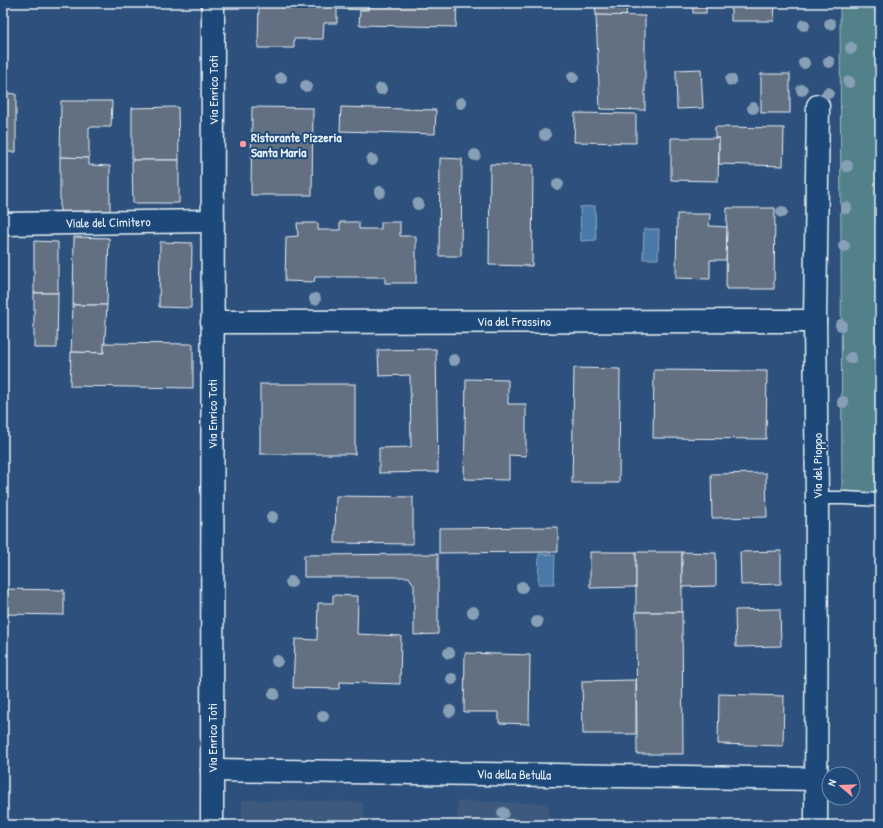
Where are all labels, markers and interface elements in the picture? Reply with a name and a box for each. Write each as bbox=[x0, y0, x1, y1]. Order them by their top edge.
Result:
street label: Via Enrico Toti bbox=[204, 55, 222, 125]
place label: Ristorante Pizzeria Santa Maria bbox=[251, 128, 343, 161]
marker: Ristorante Pizzeria Santa Maria bbox=[238, 139, 248, 149]
street label: Viale del Cimitero bbox=[65, 212, 151, 232]
street label: Via del Frassino bbox=[477, 312, 551, 330]
street label: Via Enrico Toti bbox=[203, 379, 221, 449]
street label: Via del Pioppo bbox=[808, 433, 826, 499]
street label: Via Enrico Toti bbox=[203, 703, 221, 773]
street label: Via della Betulla bbox=[477, 764, 551, 784]
north arrow bbox=[821, 766, 861, 806]
text: N bbox=[824, 778, 839, 788]

